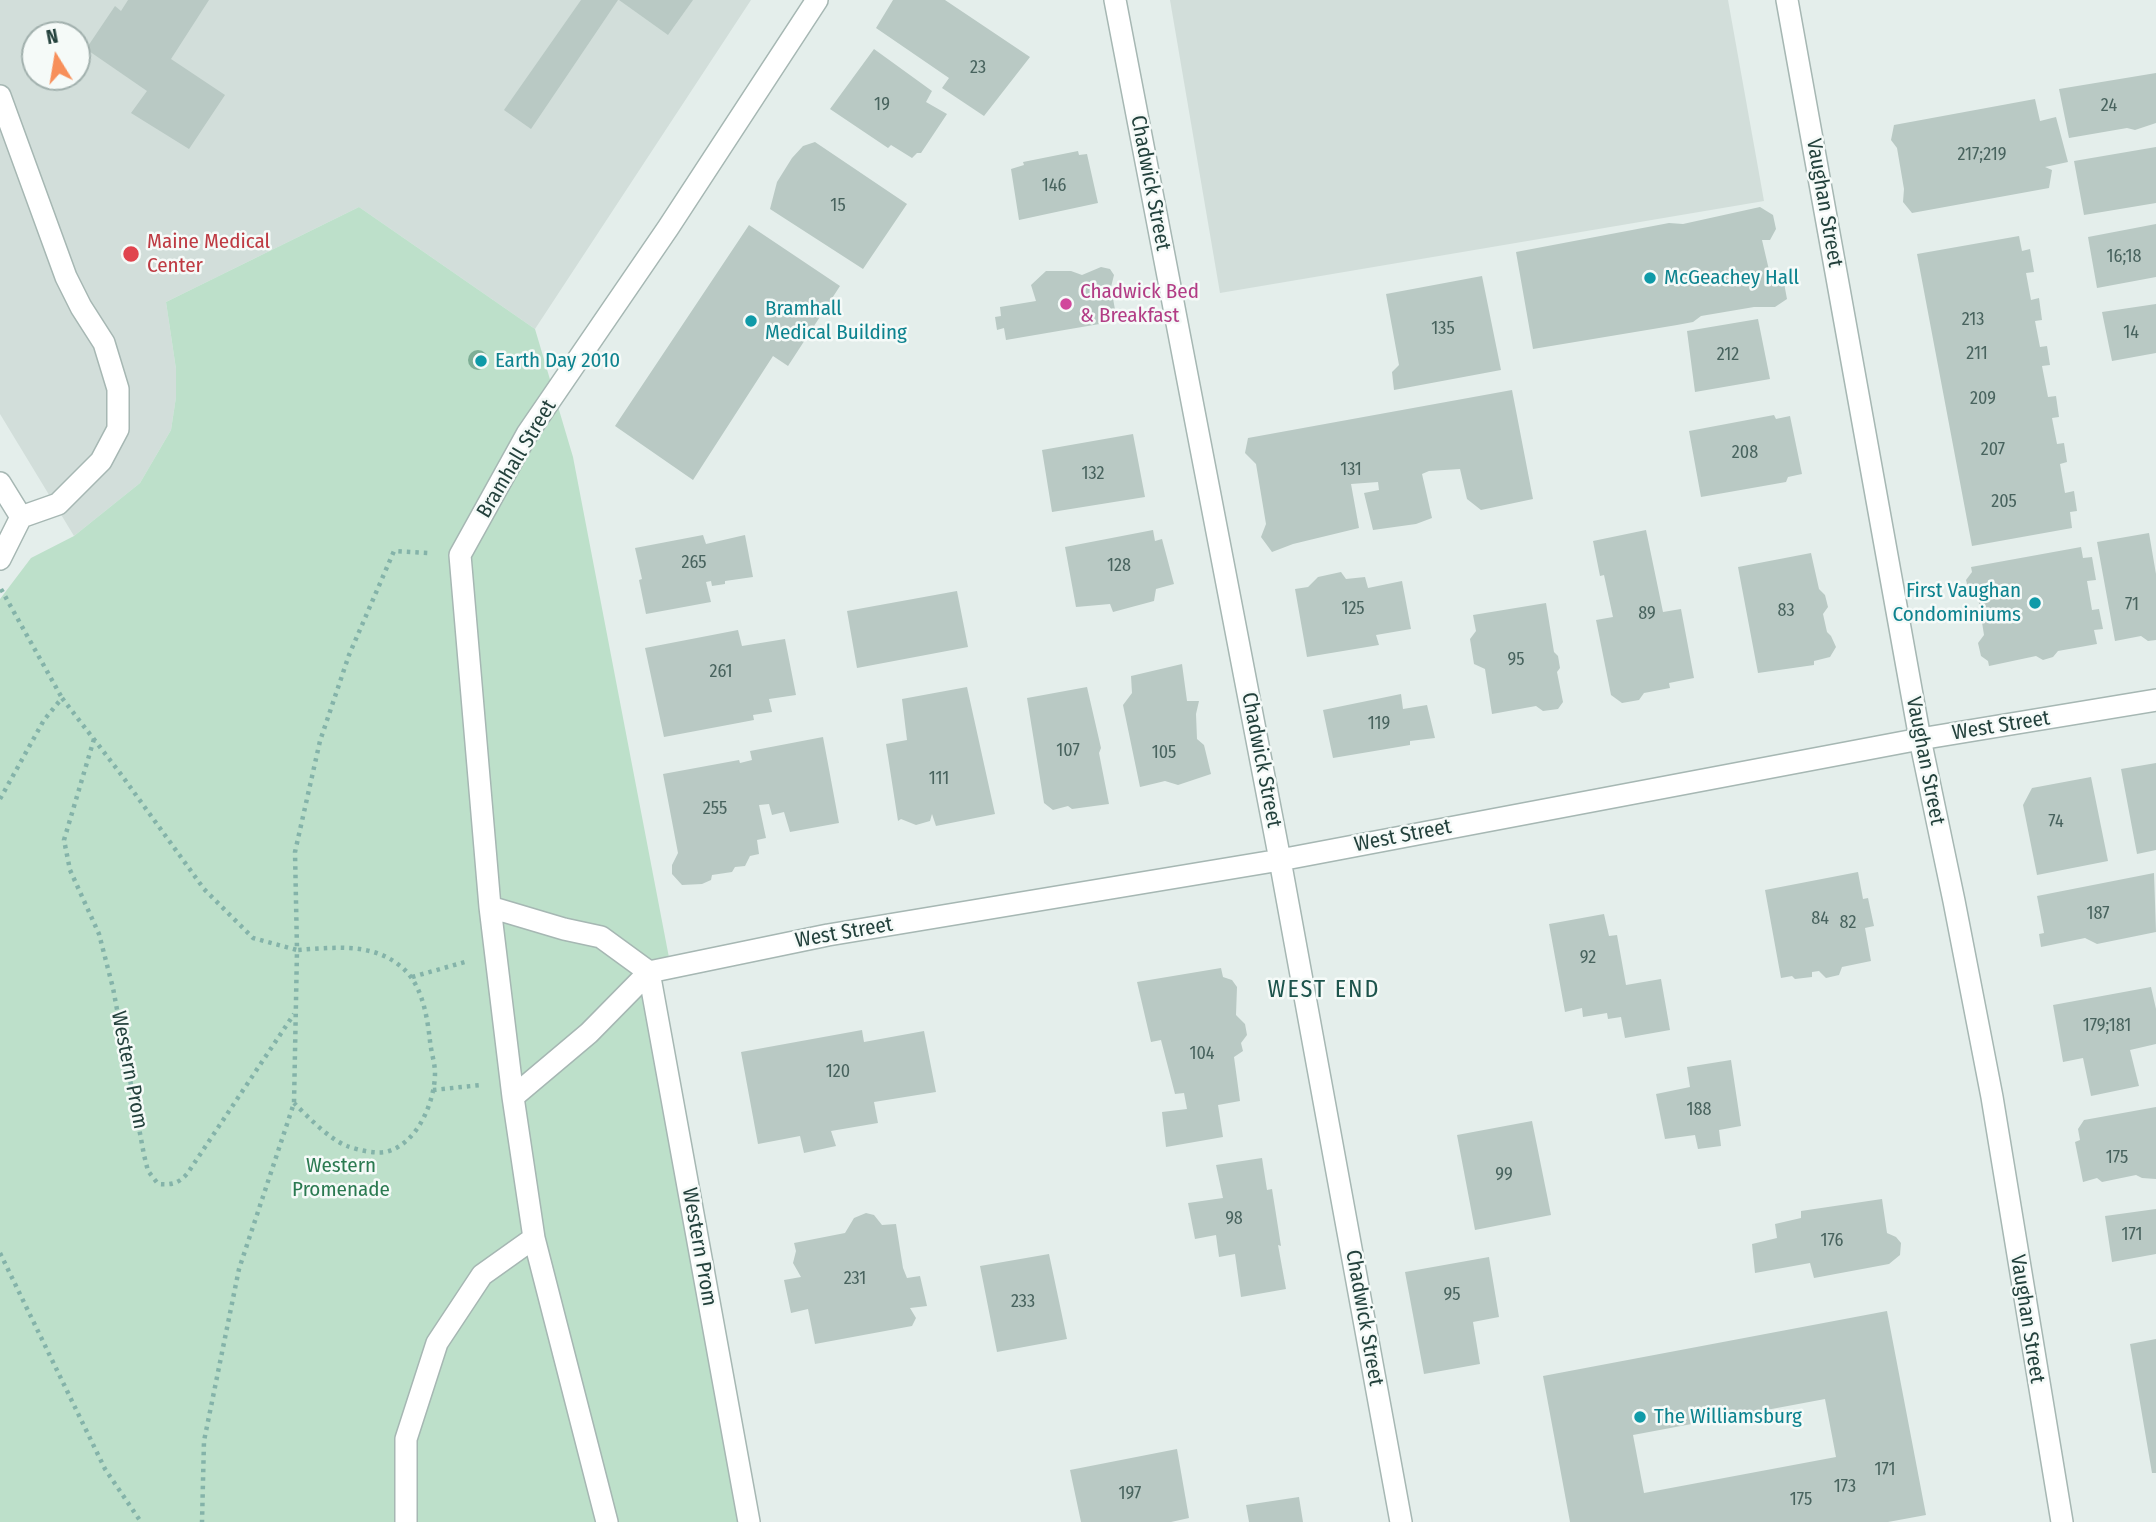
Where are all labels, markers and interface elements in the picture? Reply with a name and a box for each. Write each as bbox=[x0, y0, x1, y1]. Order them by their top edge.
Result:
north arrow bbox=[21, 21, 91, 91]
text: N bbox=[44, 24, 60, 49]
house number: 23 bbox=[970, 57, 986, 79]
house number: 19 bbox=[874, 94, 890, 116]
house number: 24 bbox=[2101, 95, 2117, 117]
street label: Chadwick Street bbox=[1125, 113, 1175, 253]
street label: Vaughan Street bbox=[1800, 137, 1848, 269]
house number: 217;219 bbox=[1958, 144, 2006, 166]
house number: 146 bbox=[1042, 175, 1066, 197]
house number: 15 bbox=[830, 195, 846, 217]
place label: Maine Medical Center bbox=[147, 229, 270, 279]
marker: Maine Medical Center bbox=[121, 244, 141, 264]
house number: 16;18 bbox=[2106, 246, 2142, 268]
place label: McGeachey Hall bbox=[1664, 265, 1799, 291]
marker: McGeachey Hall bbox=[1642, 270, 1658, 286]
place label: Chadwick Bed & Breakfast bbox=[1080, 279, 1199, 329]
place label: Bramhall Medical Building bbox=[765, 296, 907, 346]
marker: Chadwick Bed & Breakfast bbox=[1058, 296, 1074, 312]
house number: 213 bbox=[1962, 309, 1984, 331]
marker: Bramhall Medical Building bbox=[743, 313, 759, 329]
house number: 135 bbox=[1431, 318, 1455, 340]
house number: 14 bbox=[2123, 322, 2139, 344]
house number: 211 bbox=[1966, 343, 1988, 365]
house number: 212 bbox=[1717, 344, 1739, 366]
place label: Earth Day 2010 bbox=[495, 348, 620, 374]
marker: Earth Day 2010 bbox=[473, 353, 489, 369]
house number: 209 bbox=[1970, 388, 1996, 410]
street label: Bramhall Street bbox=[472, 395, 562, 523]
house number: 207 bbox=[1981, 439, 2005, 461]
house number: 208 bbox=[1732, 442, 1758, 464]
house number: 131 bbox=[1340, 459, 1362, 481]
house number: 132 bbox=[1082, 463, 1104, 485]
house number: 205 bbox=[1991, 491, 2017, 513]
house number: 265 bbox=[681, 552, 707, 574]
house number: 128 bbox=[1107, 555, 1131, 577]
place label: First Vaughan Condominiums bbox=[1892, 578, 2021, 628]
house number: 71 bbox=[2125, 594, 2139, 616]
marker: First Vaughan Condominiums bbox=[2027, 595, 2043, 611]
house number: 125 bbox=[1341, 598, 1365, 620]
house number: 83 bbox=[1777, 600, 1795, 622]
house number: 89 bbox=[1638, 603, 1656, 625]
house number: 95 bbox=[1507, 649, 1525, 671]
house number: 261 bbox=[709, 661, 733, 683]
street label: Chadwick Street bbox=[1236, 690, 1286, 830]
street label: Vaughan Street bbox=[1900, 695, 1950, 827]
street label: West Street bbox=[1950, 706, 2052, 746]
house number: 119 bbox=[1368, 713, 1390, 735]
house number: 107 bbox=[1056, 740, 1080, 762]
house number: 105 bbox=[1152, 742, 1176, 764]
house number: 111 bbox=[929, 768, 949, 790]
house number: 255 bbox=[703, 798, 727, 820]
house number: 74 bbox=[2048, 811, 2064, 833]
street label: West Street bbox=[1352, 814, 1454, 858]
house number: 187 bbox=[2086, 903, 2110, 925]
house number: 84 bbox=[1811, 908, 1829, 930]
street label: West Street bbox=[793, 912, 895, 954]
house number: 82 bbox=[1840, 912, 1856, 934]
house number: 92 bbox=[1580, 947, 1596, 969]
district label: WEST END bbox=[1269, 976, 1379, 1004]
street label: Western Prom bbox=[105, 1009, 153, 1131]
house number: 179;181 bbox=[2083, 1015, 2131, 1037]
house number: 104 bbox=[1189, 1043, 1215, 1065]
house number: 120 bbox=[826, 1061, 850, 1083]
house number: 188 bbox=[1686, 1099, 1712, 1121]
house number: 175 bbox=[2106, 1147, 2128, 1169]
park label: Western Promenade bbox=[292, 1153, 390, 1203]
house number: 99 bbox=[1495, 1164, 1513, 1186]
street label: Western Prom bbox=[676, 1186, 722, 1308]
house number: 98 bbox=[1225, 1208, 1243, 1230]
house number: 171 bbox=[2121, 1224, 2143, 1246]
house number: 176 bbox=[1821, 1230, 1843, 1252]
street label: Chadwick Street bbox=[1340, 1248, 1388, 1388]
street label: Vaughan Street bbox=[2004, 1253, 2050, 1385]
house number: 231 bbox=[844, 1268, 866, 1290]
house number: 95 bbox=[1443, 1284, 1461, 1306]
house number: 233 bbox=[1011, 1291, 1035, 1313]
place label: The Williamsburg bbox=[1654, 1404, 1802, 1430]
marker: The Williamsburg bbox=[1632, 1409, 1648, 1425]
house number: 171 bbox=[1874, 1459, 1896, 1481]
house number: 173 bbox=[1834, 1476, 1856, 1498]
house number: 197 bbox=[1119, 1483, 1141, 1505]
house number: 175 bbox=[1790, 1489, 1812, 1511]

